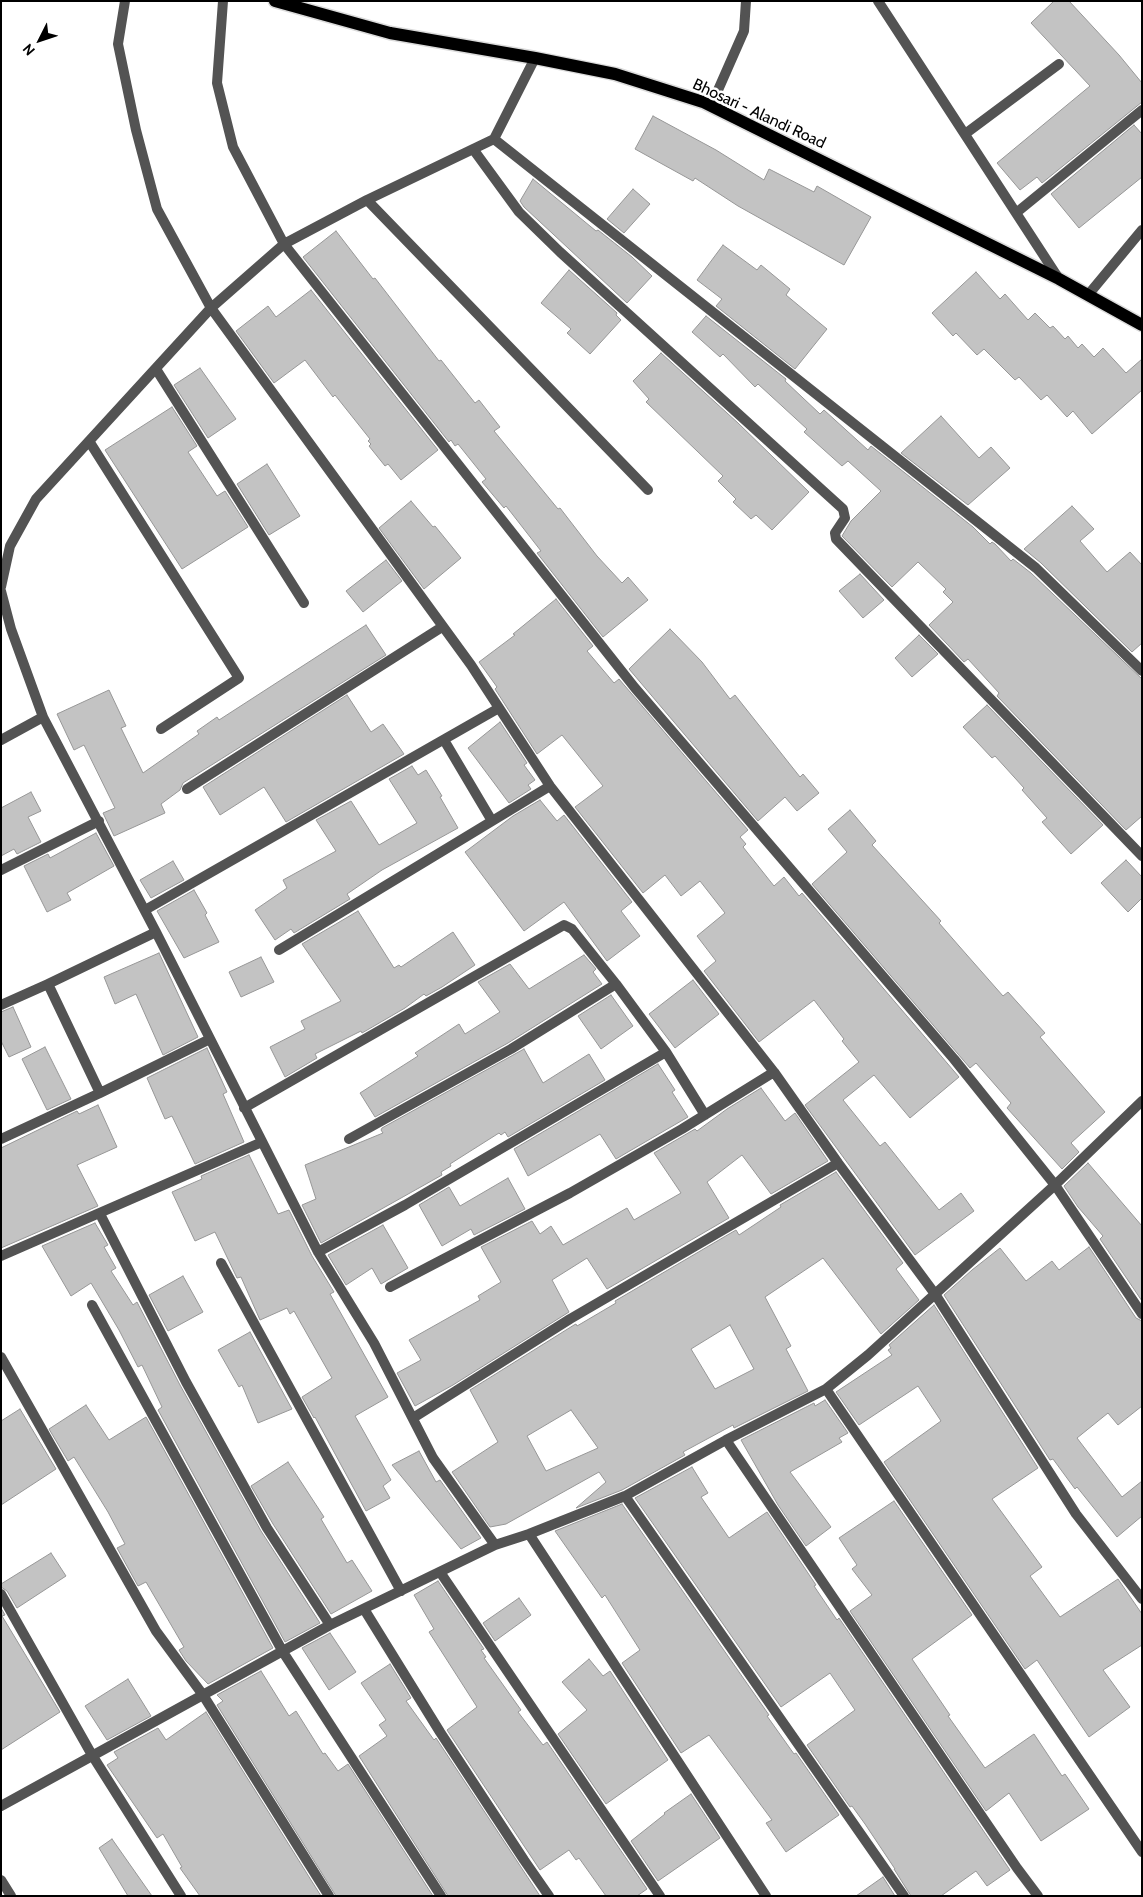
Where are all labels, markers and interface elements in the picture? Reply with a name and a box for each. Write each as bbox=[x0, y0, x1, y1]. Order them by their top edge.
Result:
north arrow bbox=[15, 15, 65, 65]
text: N bbox=[19, 40, 39, 59]
street label: Bhosari - Alandi Road bbox=[690, 75, 828, 153]

